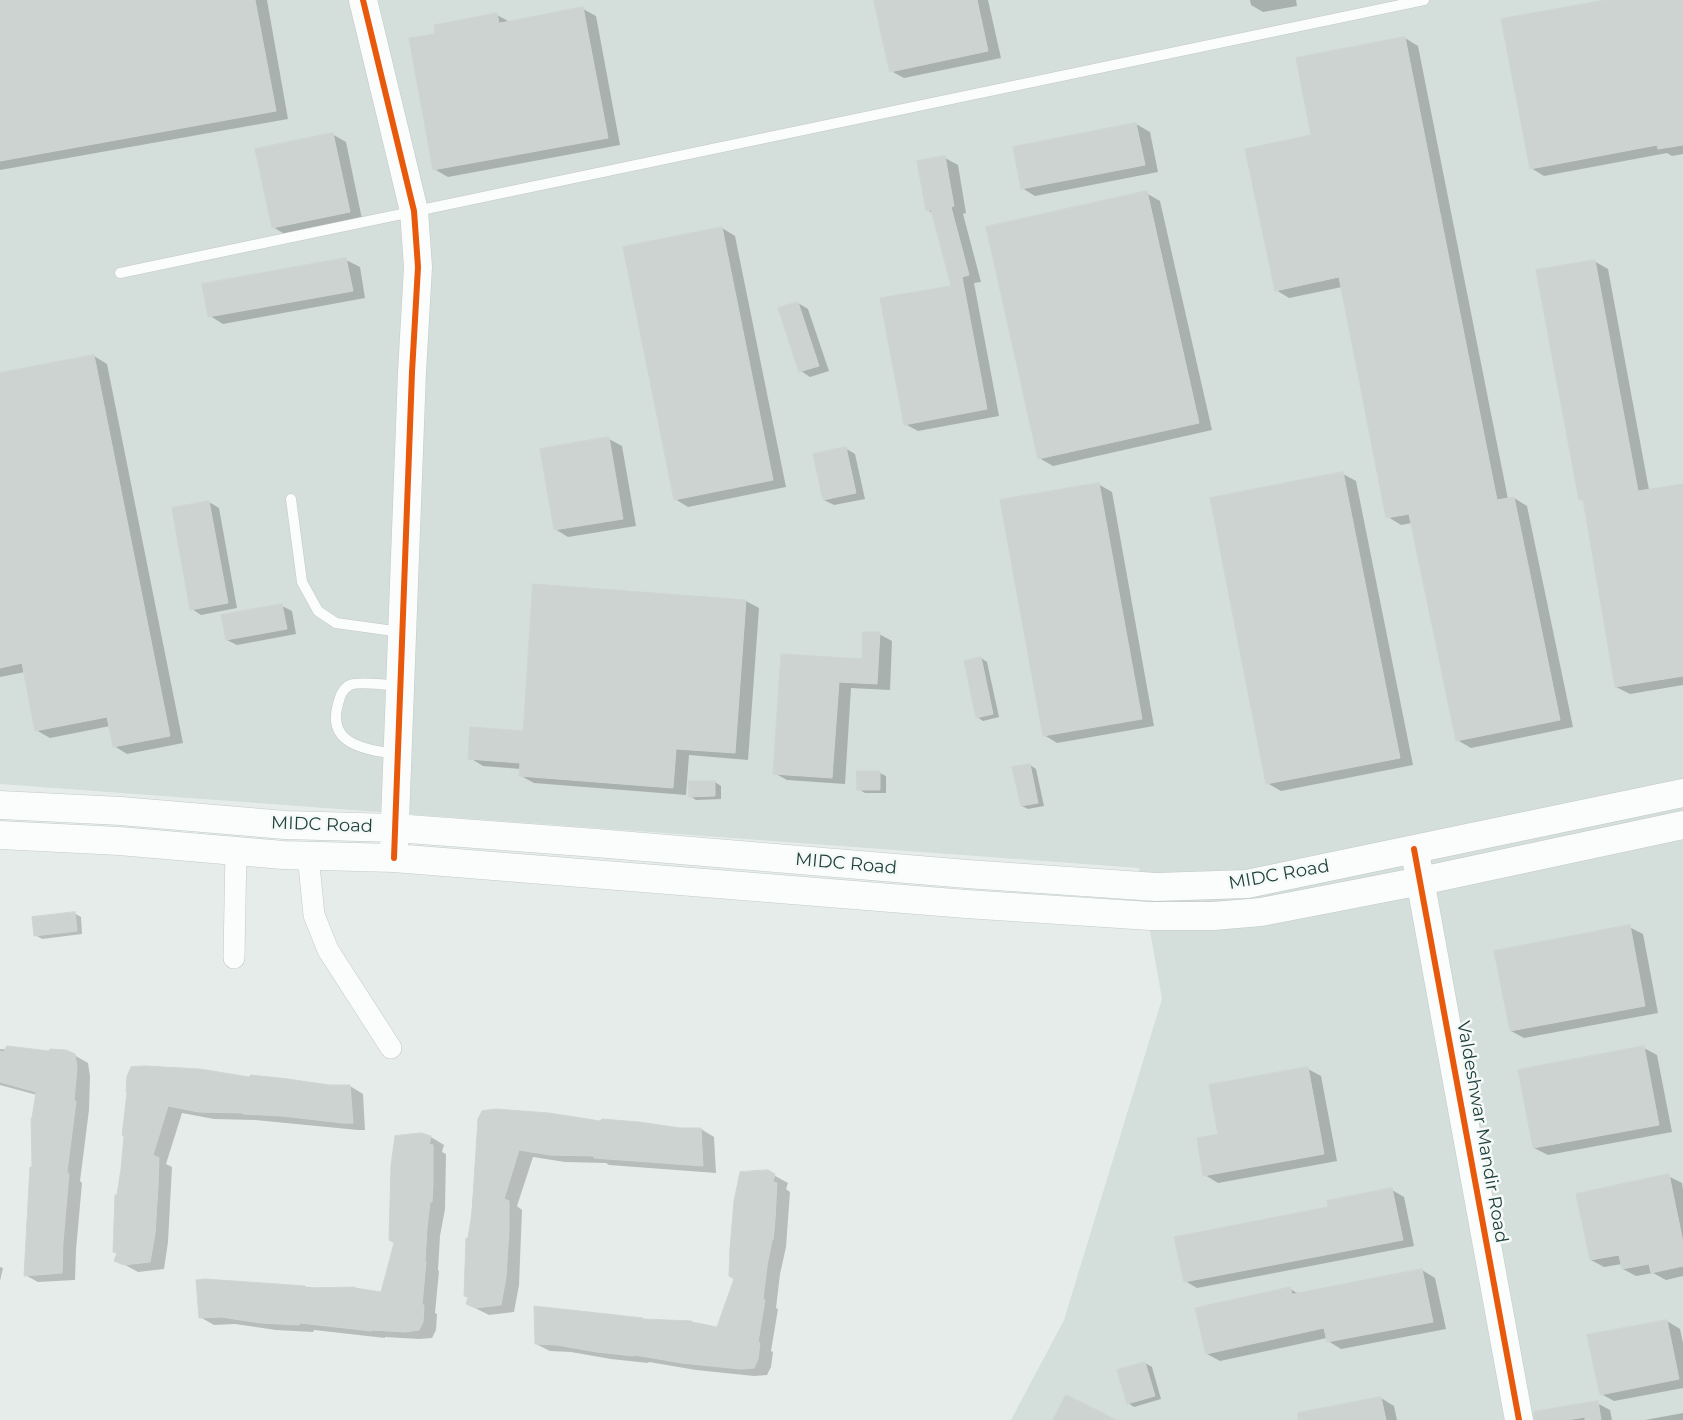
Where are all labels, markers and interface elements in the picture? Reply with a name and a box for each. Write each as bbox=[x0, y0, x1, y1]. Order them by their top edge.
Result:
street label: MIDC Road bbox=[271, 812, 373, 838]
street label: MIDC Road bbox=[794, 849, 898, 879]
street label: MIDC Road bbox=[1227, 856, 1331, 894]
street label: Valdeshwar Mandir Road bbox=[1452, 1019, 1512, 1245]

